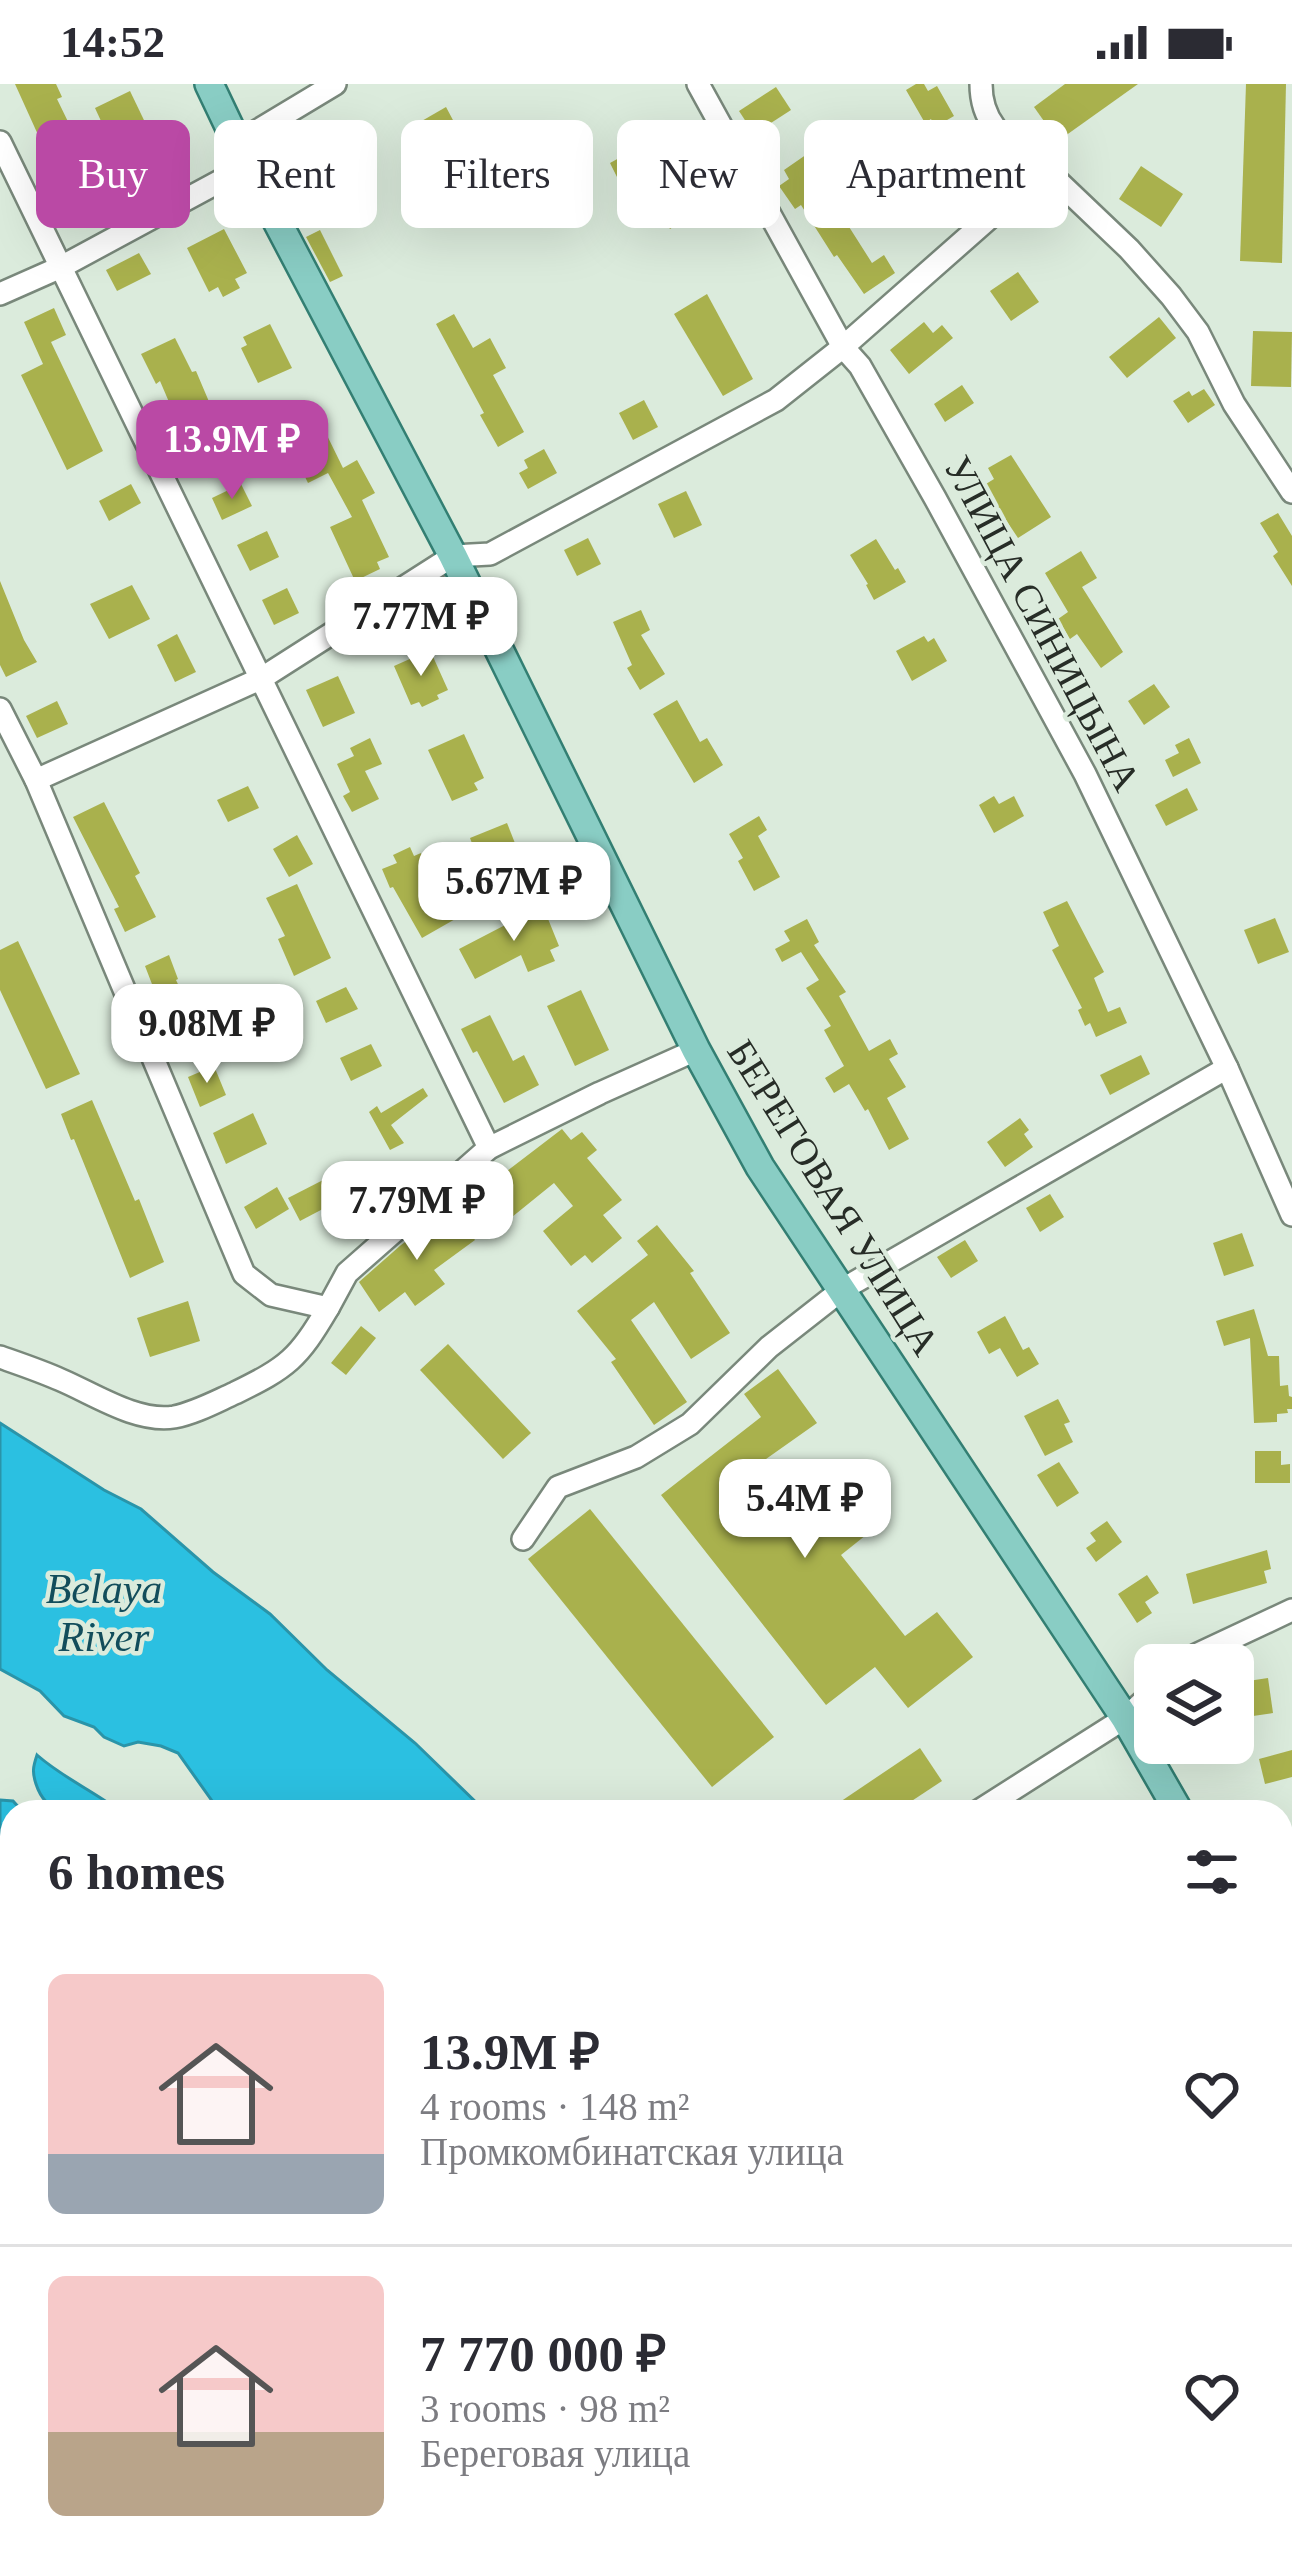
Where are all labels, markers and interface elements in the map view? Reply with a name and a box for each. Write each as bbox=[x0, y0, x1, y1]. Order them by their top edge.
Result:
text: 14:52 bbox=[60, 17, 165, 67]
chip: Buy bbox=[36, 120, 190, 228]
chip: Rent bbox=[214, 120, 377, 228]
chip: Filters bbox=[401, 120, 593, 228]
chip: New bbox=[617, 120, 780, 228]
chip: Apartment bbox=[804, 120, 1068, 228]
pin: 13.9M ₽ bbox=[121, 400, 343, 502]
text: 13.9M ₽ bbox=[163, 417, 301, 460]
street label: УЛИЦА СИНИЦЫНА bbox=[935, 449, 1149, 798]
pin: 7.77M ₽ bbox=[310, 577, 532, 679]
text: 7.77M ₽ bbox=[352, 594, 490, 637]
pin: 5.67M ₽ bbox=[403, 842, 625, 944]
text: 5.67M ₽ bbox=[445, 859, 583, 902]
pin: 9.08M ₽ bbox=[96, 984, 318, 1086]
text: 9.08M ₽ bbox=[138, 1001, 276, 1044]
street label: БЕРЕГОВАЯ УЛИЦА bbox=[718, 1032, 948, 1363]
pin: 7.79M ₽ bbox=[306, 1161, 528, 1263]
text: 7.79M ₽ bbox=[348, 1178, 486, 1221]
pin: 5.4M ₽ bbox=[707, 1459, 903, 1561]
text: 5.4M ₽ bbox=[746, 1476, 864, 1519]
water label: Belaya River bbox=[46, 1566, 162, 1660]
map controls bbox=[1134, 1644, 1254, 1764]
button: layers bbox=[1134, 1644, 1254, 1764]
icon: filters bbox=[1179, 1839, 1245, 1905]
text: 6 homes bbox=[48, 1844, 225, 1900]
icon: home bbox=[144, 2022, 288, 2166]
text: 13.9M ₽ bbox=[420, 2024, 600, 2080]
icon: heart bbox=[1179, 2061, 1245, 2127]
text: 4 rooms · 148 m² bbox=[420, 2085, 690, 2128]
text: Промкомбинатская улица bbox=[420, 2130, 844, 2173]
icon: home bbox=[144, 2324, 288, 2468]
text: 7 770 000 ₽ bbox=[420, 2326, 666, 2382]
icon: heart bbox=[1179, 2363, 1245, 2429]
text: 3 rooms · 98 m² bbox=[420, 2387, 670, 2430]
text: Береговая улица bbox=[420, 2432, 690, 2475]

